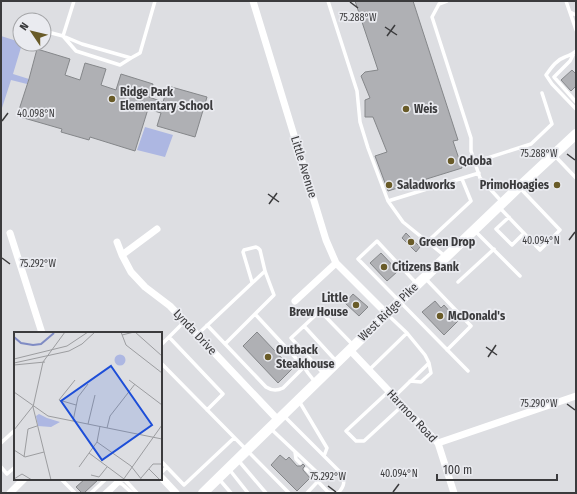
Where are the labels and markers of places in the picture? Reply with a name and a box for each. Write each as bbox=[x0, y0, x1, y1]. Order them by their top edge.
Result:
place label: Ridge Park Elementary School bbox=[120, 85, 214, 113]
marker: Ridge Park Elementary School bbox=[107, 94, 117, 104]
place label: Weis bbox=[414, 102, 438, 116]
marker: Weis bbox=[401, 104, 411, 114]
place label: Qdoba bbox=[459, 154, 492, 168]
marker: Qdoba bbox=[446, 156, 456, 166]
place label: Saladworks bbox=[397, 178, 456, 192]
place label: PrimoHoagies bbox=[480, 178, 550, 192]
marker: Saladworks bbox=[384, 180, 394, 190]
marker: PrimoHoagies bbox=[552, 180, 562, 190]
place label: Green Drop bbox=[419, 235, 476, 249]
marker: Green Drop bbox=[406, 237, 416, 247]
place label: Citizens Bank bbox=[392, 260, 460, 274]
marker: Citizens Bank bbox=[379, 262, 389, 272]
place label: Little Brew House bbox=[289, 291, 348, 319]
marker: Little Brew House bbox=[351, 300, 361, 310]
place label: McDonald's bbox=[448, 309, 506, 323]
marker: McDonald's bbox=[435, 311, 445, 321]
place label: Outback Steakhouse bbox=[276, 343, 335, 371]
marker: Outback Steakhouse bbox=[263, 352, 273, 362]

